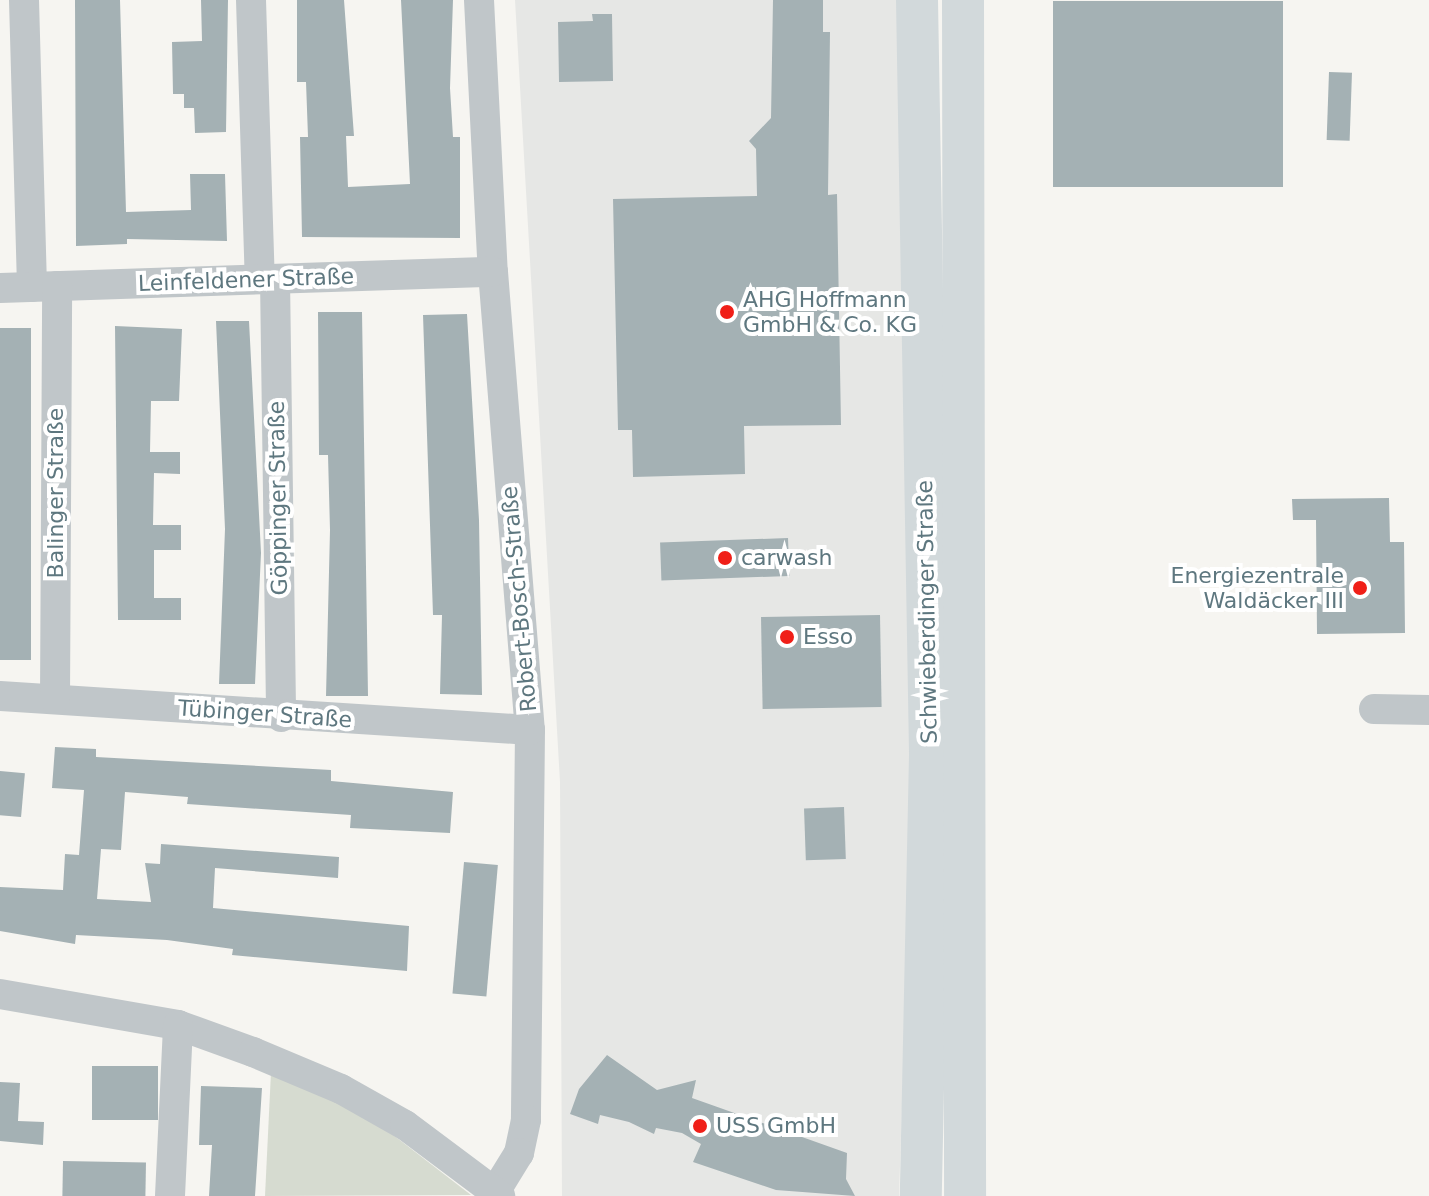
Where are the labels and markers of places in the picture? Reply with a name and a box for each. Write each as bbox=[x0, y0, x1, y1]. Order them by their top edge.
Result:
place label: AHG Hoffmann GmbH & Co. KG bbox=[743, 286, 917, 338]
marker: AHG Hoffmann GmbH & Co. KG bbox=[718, 303, 736, 321]
place label: carwash bbox=[741, 545, 833, 571]
marker: carwash bbox=[716, 549, 734, 567]
place label: Energiezentrale Waldäcker III bbox=[1171, 562, 1344, 614]
marker: Energiezentrale Waldäcker III bbox=[1351, 579, 1369, 597]
place label: Esso bbox=[803, 624, 853, 650]
marker: Esso bbox=[778, 628, 796, 646]
place label: USS GmbH bbox=[716, 1113, 836, 1139]
marker: USS GmbH bbox=[691, 1117, 709, 1135]

